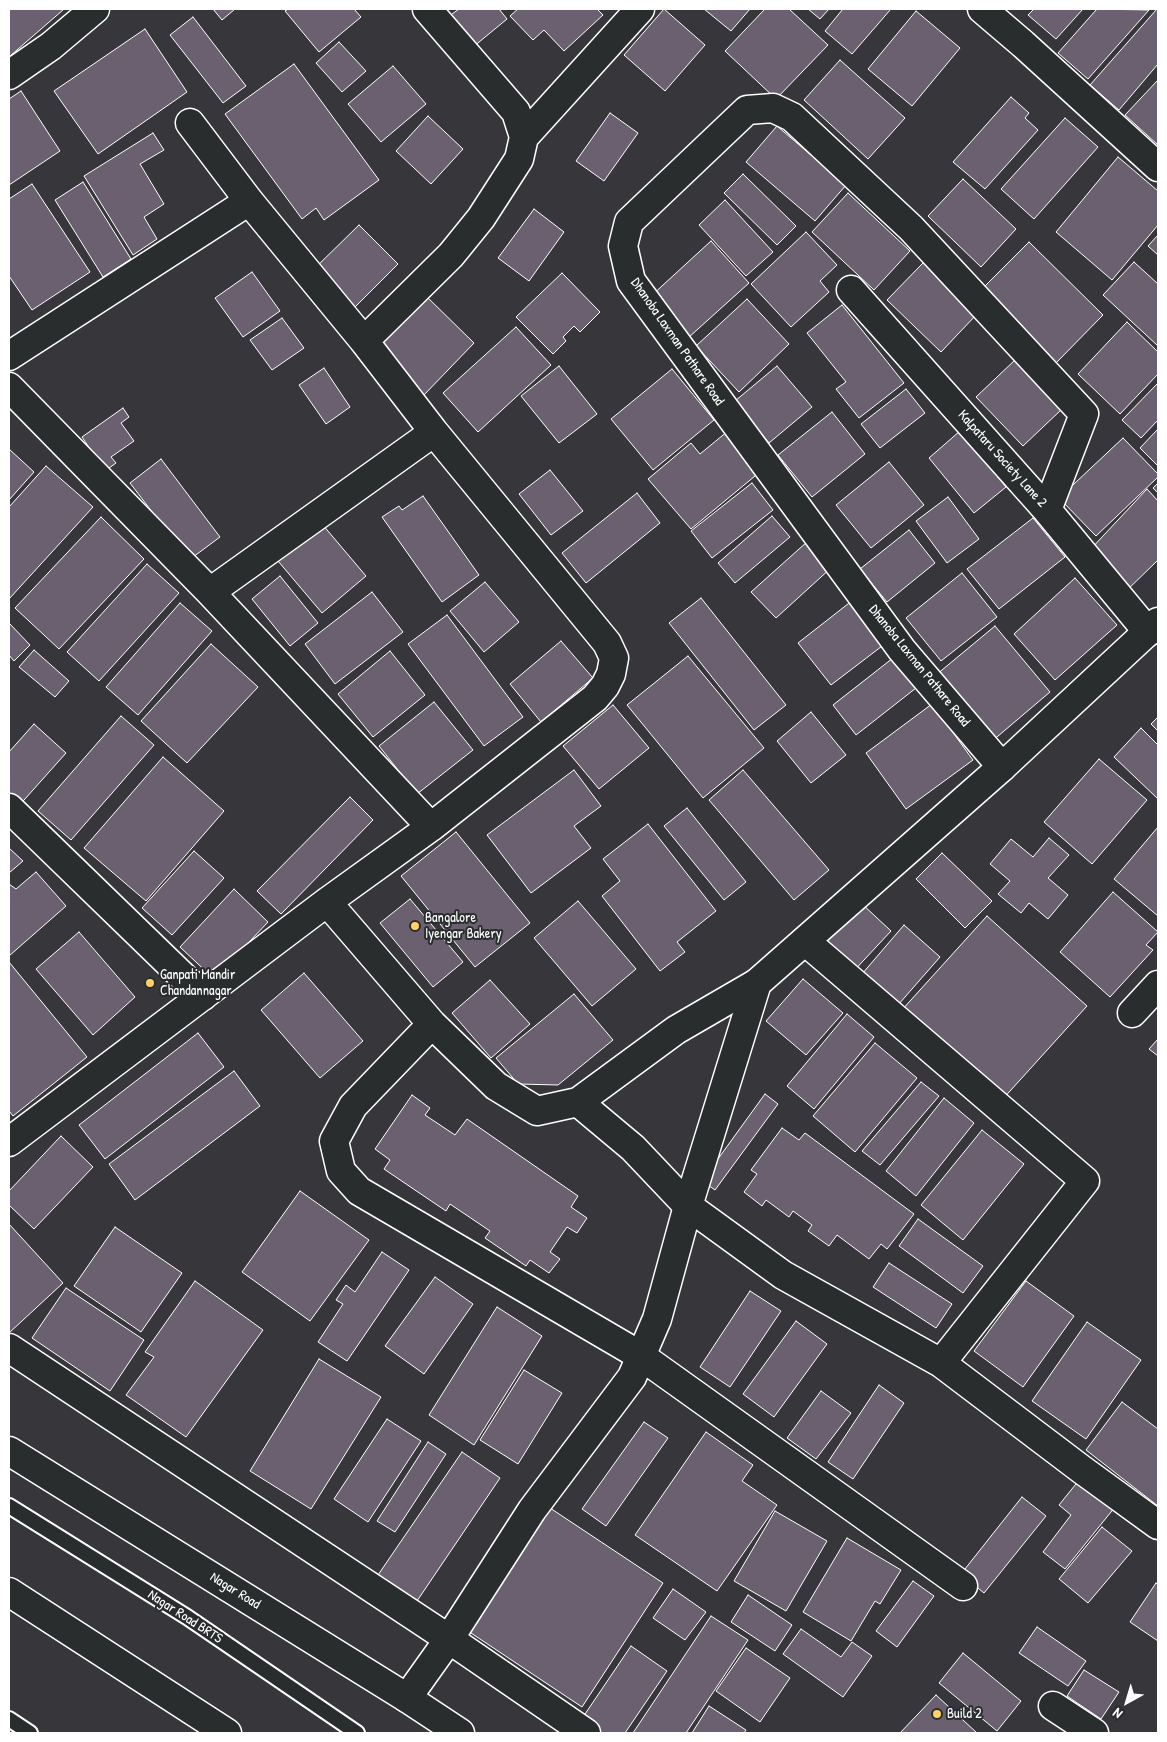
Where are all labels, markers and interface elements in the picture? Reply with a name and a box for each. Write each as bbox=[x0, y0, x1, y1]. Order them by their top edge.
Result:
street label: Dhanoba Laxman Pathare Road bbox=[627, 275, 727, 409]
street label: Kalpataru Society Lane 2 bbox=[954, 407, 1050, 511]
street label: Dhanoba Laxman Pathare Road bbox=[865, 602, 973, 730]
place label: Bangalore Iyengar Bakery bbox=[425, 910, 502, 942]
marker: Bangalore Iyengar Bakery bbox=[409, 920, 421, 932]
place label: Ganpati Mandir Chandannagar bbox=[160, 967, 235, 1000]
marker: Ganpati Mandir Chandannagar bbox=[144, 977, 156, 989]
street label: Nagar Road bbox=[207, 1569, 263, 1613]
street label: Nagar Road BRTS bbox=[144, 1587, 226, 1647]
north arrow bbox=[1102, 1677, 1152, 1727]
text: N bbox=[1108, 1704, 1126, 1724]
place label: Build 2 bbox=[947, 1706, 982, 1722]
marker: Build 2 bbox=[931, 1708, 943, 1720]

